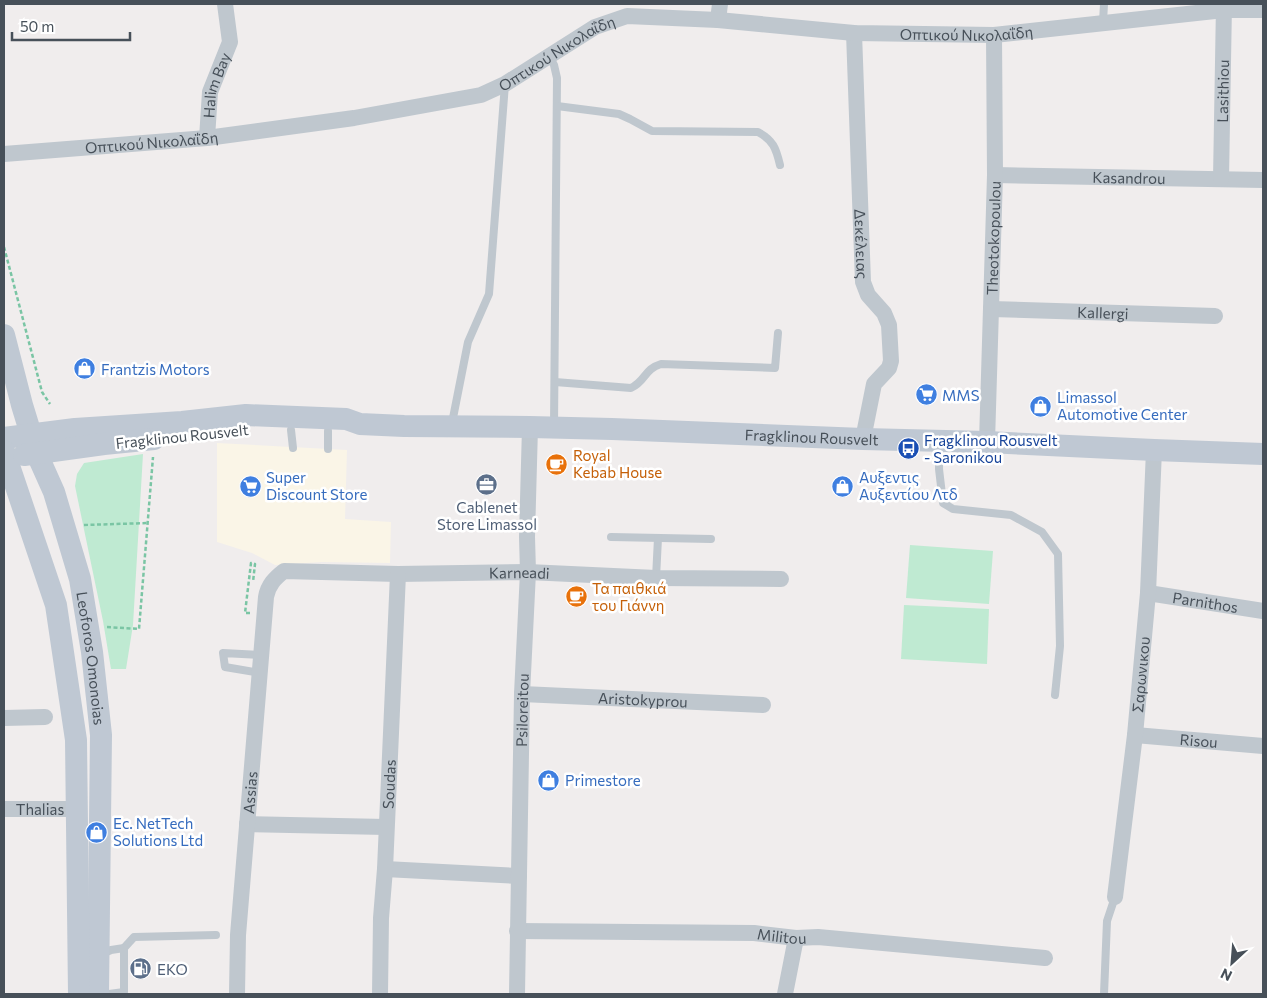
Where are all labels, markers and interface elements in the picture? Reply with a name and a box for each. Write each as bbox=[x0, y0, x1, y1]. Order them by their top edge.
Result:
scale bar bbox=[12, 10, 130, 42]
street label: Οπτικού Νικολαΐδη bbox=[495, 12, 617, 95]
text: 50 m bbox=[20, 17, 54, 35]
street label: Οπτικού Νικολαΐδη bbox=[900, 22, 1034, 44]
street label: Halim Bay bbox=[199, 50, 234, 119]
street label: Lasithiou bbox=[1213, 59, 1232, 123]
street label: Οπτικού Νικολαΐδη bbox=[84, 128, 219, 157]
street label: Kasandrou bbox=[1092, 168, 1166, 187]
street label: Theotokopoulou bbox=[982, 181, 1004, 295]
street label: Δεκέλειας bbox=[851, 208, 872, 279]
street label: Kallergi bbox=[1077, 303, 1129, 322]
shop icon: Frantzis Motors bbox=[73, 357, 97, 381]
place label: Frantzis Motors bbox=[101, 360, 210, 378]
supermarket icon: MMS bbox=[914, 383, 938, 407]
place label: MMS bbox=[942, 386, 980, 404]
place label: Limassol Automotive Center bbox=[1057, 388, 1187, 423]
shop icon: Limassol Automotive Center bbox=[1029, 394, 1053, 418]
street label: Fragklinou Rousvelt bbox=[115, 420, 249, 452]
street label: Fragklinou Rousvelt bbox=[744, 425, 879, 448]
place label: Fragklinou Rousvelt - Saronikou bbox=[924, 431, 1058, 466]
bus stop icon: Fragklinou Rousvelt - Saronikou bbox=[896, 437, 920, 461]
place label: Royal Kebab House bbox=[573, 446, 662, 481]
cafe icon: Royal Kebab House bbox=[545, 452, 569, 476]
place label: Super Discount Store bbox=[266, 468, 367, 503]
place label: Αυξεντις Αυξεντίου Λτδ bbox=[859, 468, 958, 503]
office icon: Cablenet Store Limassol bbox=[475, 472, 499, 496]
supermarket icon: Super Discount Store bbox=[238, 474, 262, 498]
shop icon: Αυξεντις Αυξεντίου Λτδ bbox=[831, 474, 855, 498]
place label: Cablenet Store Limassol bbox=[437, 498, 537, 533]
street label: Karneadi bbox=[489, 563, 550, 582]
place label: Τα παιθκιά του Γιάννη bbox=[592, 579, 666, 614]
cafe icon: Τα παιθκιά του Γιάννη bbox=[564, 585, 588, 609]
street label: Parnithos bbox=[1171, 588, 1240, 616]
street label: Leoforos Omonoias bbox=[73, 590, 109, 726]
street label: Σαρωνικου bbox=[1128, 636, 1153, 713]
street label: Psiloreitou bbox=[512, 673, 532, 747]
street label: Aristokyprou bbox=[598, 688, 688, 711]
street label: Risou bbox=[1179, 730, 1219, 751]
street label: Soudas bbox=[379, 759, 399, 809]
shop icon: Primestore bbox=[537, 768, 561, 792]
street label: Assias bbox=[239, 770, 261, 814]
place label: Primestore bbox=[565, 771, 641, 789]
street label: Thalias bbox=[16, 800, 64, 818]
place label: Ec. NetTech Solutions Ltd bbox=[113, 814, 203, 849]
shop icon: Ec. NetTech Solutions Ltd bbox=[85, 820, 109, 844]
street label: Militou bbox=[756, 924, 807, 947]
north arrow bbox=[1207, 938, 1257, 988]
fuel station icon: EKO bbox=[129, 957, 153, 981]
place label: EKO bbox=[157, 960, 188, 978]
text: N bbox=[1218, 965, 1235, 985]

